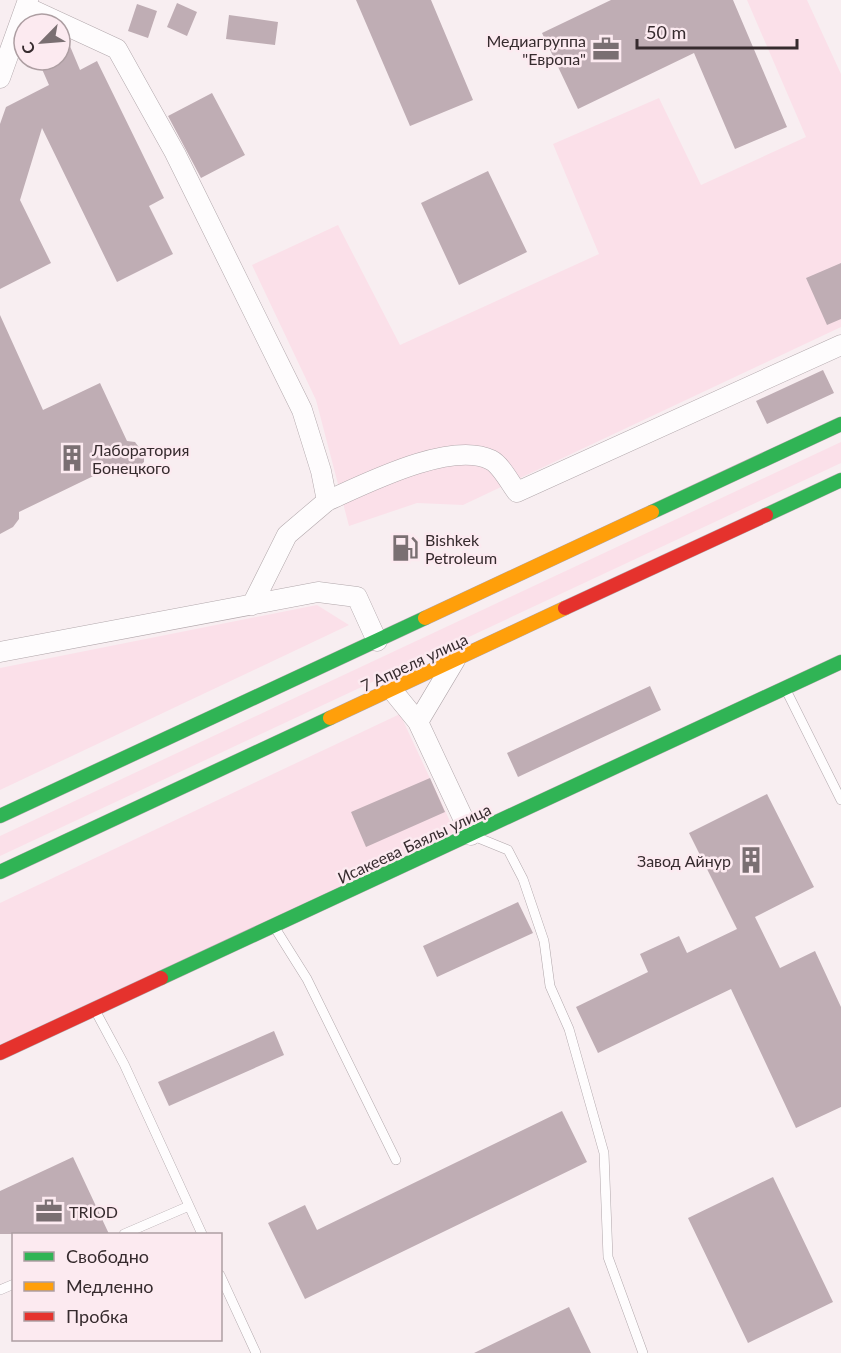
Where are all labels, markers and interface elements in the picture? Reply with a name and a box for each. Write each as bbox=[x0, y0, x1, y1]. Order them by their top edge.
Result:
north arrow bbox=[12, 12, 72, 72]
scale bar bbox=[637, 12, 798, 50]
text: 50 m bbox=[646, 21, 686, 43]
place label: Медиагруппа "Европа" bbox=[486, 31, 586, 68]
office icon: Медиагруппа "Европа" bbox=[591, 34, 621, 64]
text: С bbox=[17, 39, 39, 57]
place label: Лаборатория Бонецкого bbox=[91, 440, 189, 477]
building icon: Лаборатория Бонецкого bbox=[57, 443, 87, 473]
place label: Bishkek Petroleum bbox=[425, 530, 497, 567]
fuel station icon: Bishkek Petroleum bbox=[390, 533, 420, 563]
street label: 7 Апреля улица bbox=[358, 629, 470, 695]
street label: Исакеева Баялы улица bbox=[334, 799, 494, 887]
building icon: Завод Айнур bbox=[736, 845, 766, 875]
place label: Завод Айнур bbox=[637, 851, 731, 870]
office icon: TRIOD bbox=[34, 1196, 64, 1226]
place label: TRIOD bbox=[69, 1202, 118, 1221]
legend bbox=[12, 1233, 222, 1341]
text: Свободно bbox=[66, 1245, 149, 1267]
text: Медленно bbox=[66, 1275, 154, 1297]
text: Пробка bbox=[66, 1305, 128, 1327]

